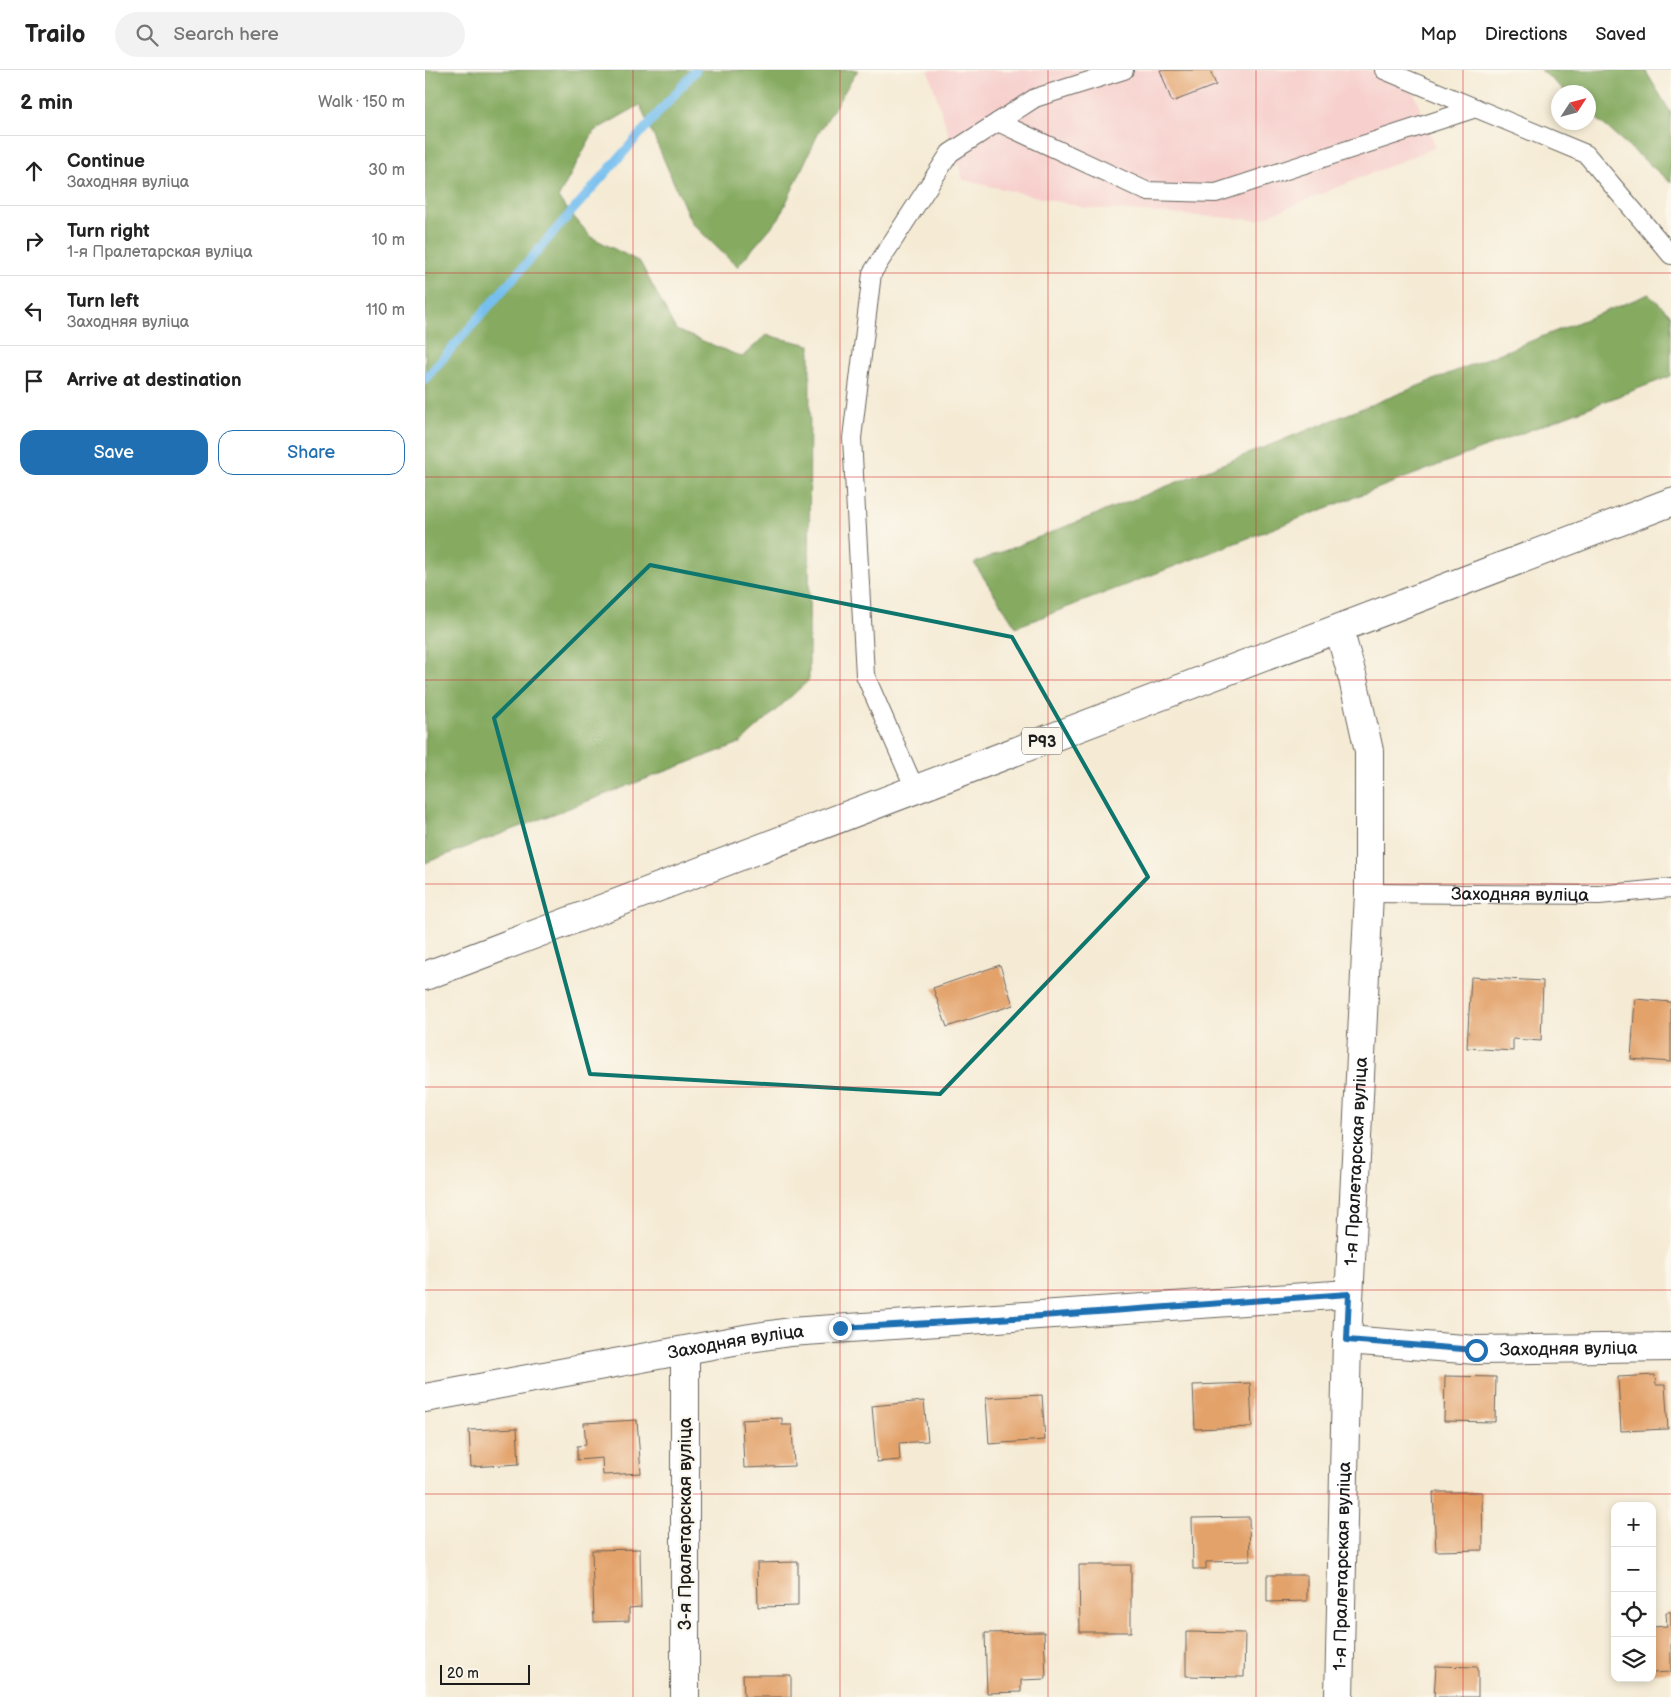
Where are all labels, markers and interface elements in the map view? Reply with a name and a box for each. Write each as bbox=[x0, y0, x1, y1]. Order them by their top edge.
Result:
search box bbox=[115, 12, 465, 57]
text: Trailo bbox=[25, 20, 85, 49]
icon: search bbox=[133, 21, 161, 49]
text: Search here bbox=[173, 23, 279, 46]
text: Map bbox=[1421, 24, 1457, 45]
text: Directions bbox=[1485, 24, 1567, 45]
text: Saved bbox=[1595, 24, 1646, 45]
north arrow bbox=[1551, 85, 1596, 130]
text: 2 min bbox=[20, 90, 73, 115]
text: Walk · 150 m bbox=[318, 93, 405, 112]
text: Continue bbox=[67, 150, 145, 173]
icon: ahead bbox=[20, 157, 48, 185]
text: 30 m bbox=[368, 161, 405, 180]
text: Заходняя вуліца bbox=[67, 173, 189, 192]
text: Turn right bbox=[67, 220, 150, 243]
icon: right bbox=[20, 227, 48, 255]
text: 10 m bbox=[372, 231, 405, 250]
text: 1-я Пралетарская вуліца bbox=[67, 243, 253, 262]
text: Turn left bbox=[67, 290, 139, 313]
icon: left bbox=[20, 297, 48, 325]
text: 110 m bbox=[366, 301, 405, 320]
text: Заходняя вуліца bbox=[67, 313, 189, 332]
icon: arrive bbox=[20, 367, 48, 395]
text: Arrive at destination bbox=[67, 369, 242, 392]
button: Save bbox=[20, 430, 208, 475]
button: Share bbox=[218, 430, 405, 475]
road number: Р93 bbox=[1022, 728, 1062, 754]
street label: Заходняя вуліца bbox=[1451, 884, 1589, 906]
street label: 1-я Пралетарская вуліца bbox=[1341, 1056, 1372, 1266]
route end bbox=[829, 1317, 852, 1340]
street label: Заходняя вуліца bbox=[666, 1321, 805, 1364]
street label: Заходняя вуліца bbox=[1500, 1338, 1638, 1361]
route start bbox=[1465, 1339, 1488, 1362]
street label: 3-я Пралетарская вуліца bbox=[675, 1417, 696, 1631]
street label: 1-я Пралетарская вуліца bbox=[1330, 1461, 1355, 1671]
map controls bbox=[1611, 1502, 1656, 1682]
button: + bbox=[1611, 1502, 1656, 1547]
button: − bbox=[1611, 1547, 1656, 1592]
button: locate bbox=[1611, 1592, 1656, 1637]
button: layers bbox=[1611, 1637, 1656, 1682]
scale bar bbox=[440, 1662, 530, 1685]
text: 20 m bbox=[447, 1665, 479, 1682]

